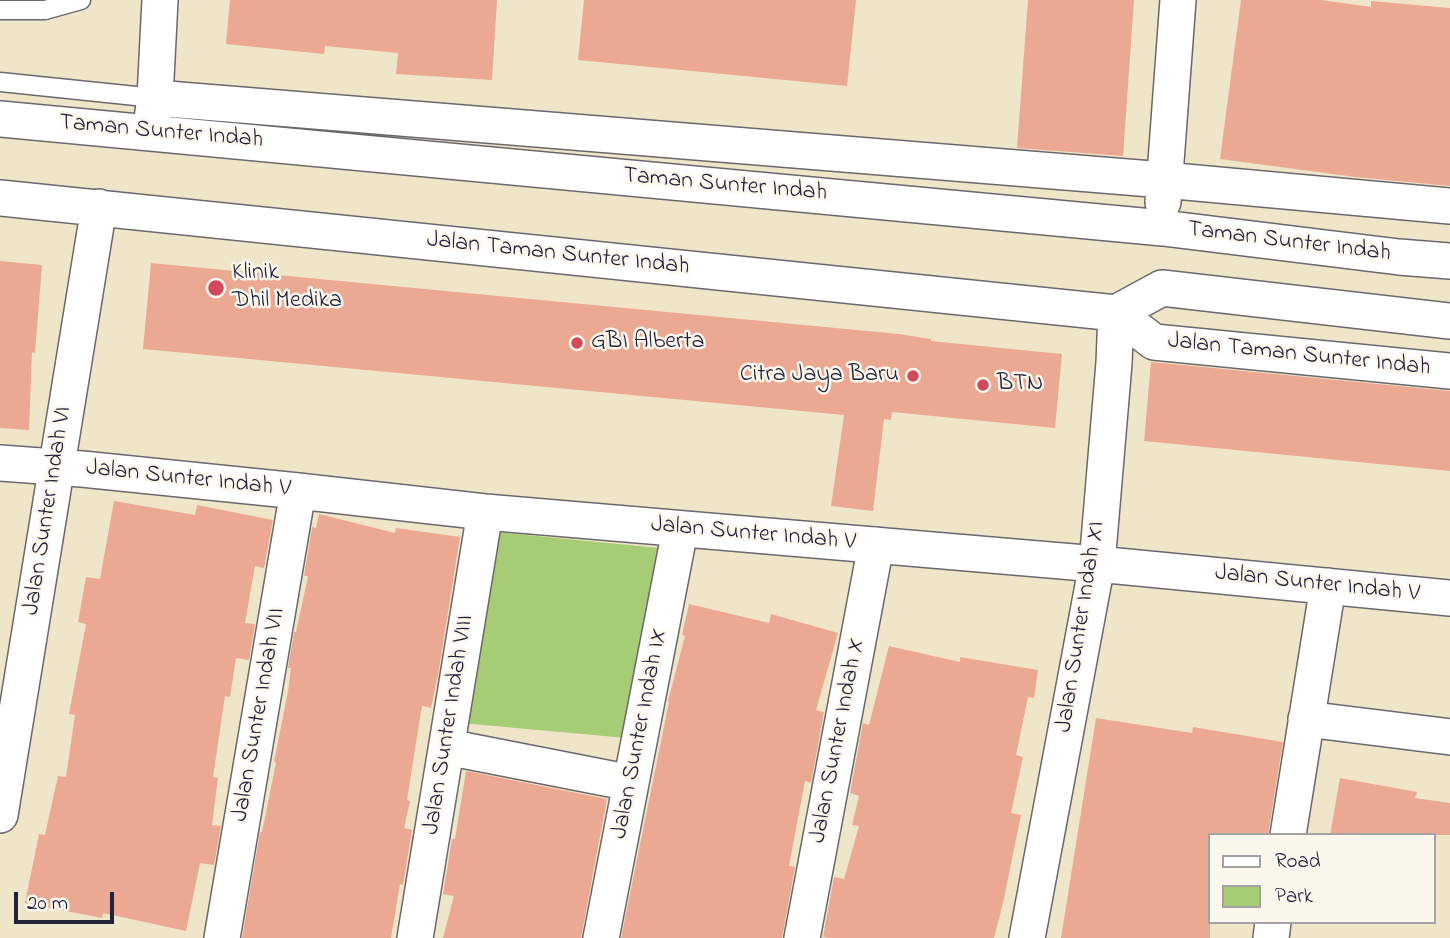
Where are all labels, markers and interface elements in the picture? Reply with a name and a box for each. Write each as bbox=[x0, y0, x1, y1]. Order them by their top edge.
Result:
street label: Taman Sunter Indah bbox=[58, 110, 264, 156]
street label: Taman Sunter Indah bbox=[622, 163, 828, 209]
street label: Taman Sunter Indah bbox=[1186, 216, 1392, 270]
street label: Jalan Taman Sunter Indah bbox=[425, 227, 691, 283]
place label: Klinik Dhil Medika bbox=[232, 260, 342, 316]
marker: Klinik Dhil Medika bbox=[206, 278, 226, 298]
street label: Jalan Taman Sunter Indah bbox=[1166, 328, 1432, 384]
place label: GBI Alberta bbox=[591, 329, 705, 357]
marker: GBI Alberta bbox=[569, 335, 585, 351]
place label: Citra Jaya Baru bbox=[740, 362, 899, 390]
marker: Citra Jaya Baru bbox=[905, 368, 921, 384]
place label: BTN bbox=[997, 371, 1043, 399]
marker: BTN bbox=[975, 377, 991, 393]
street label: Jalan Sunter Indah VI bbox=[18, 405, 80, 617]
street label: Jalan Sunter Indah V bbox=[84, 455, 292, 505]
street label: Jalan Sunter Indah V bbox=[650, 512, 856, 558]
street label: Jalan Sunter Indah XI bbox=[1051, 519, 1113, 735]
street label: Jalan Sunter Indah V bbox=[1213, 560, 1421, 610]
street label: Jalan Sunter Indah VII bbox=[227, 606, 293, 824]
street label: Jalan Sunter Indah VIII bbox=[418, 613, 482, 837]
street label: Jalan Sunter Indah IX bbox=[607, 626, 675, 842]
street label: Jalan Sunter Indah X bbox=[805, 636, 873, 846]
legend bbox=[1208, 833, 1436, 924]
text: Road bbox=[1275, 847, 1321, 877]
scale bar bbox=[18, 878, 117, 922]
text: Park bbox=[1275, 882, 1313, 912]
text: 20 m bbox=[27, 889, 68, 919]

